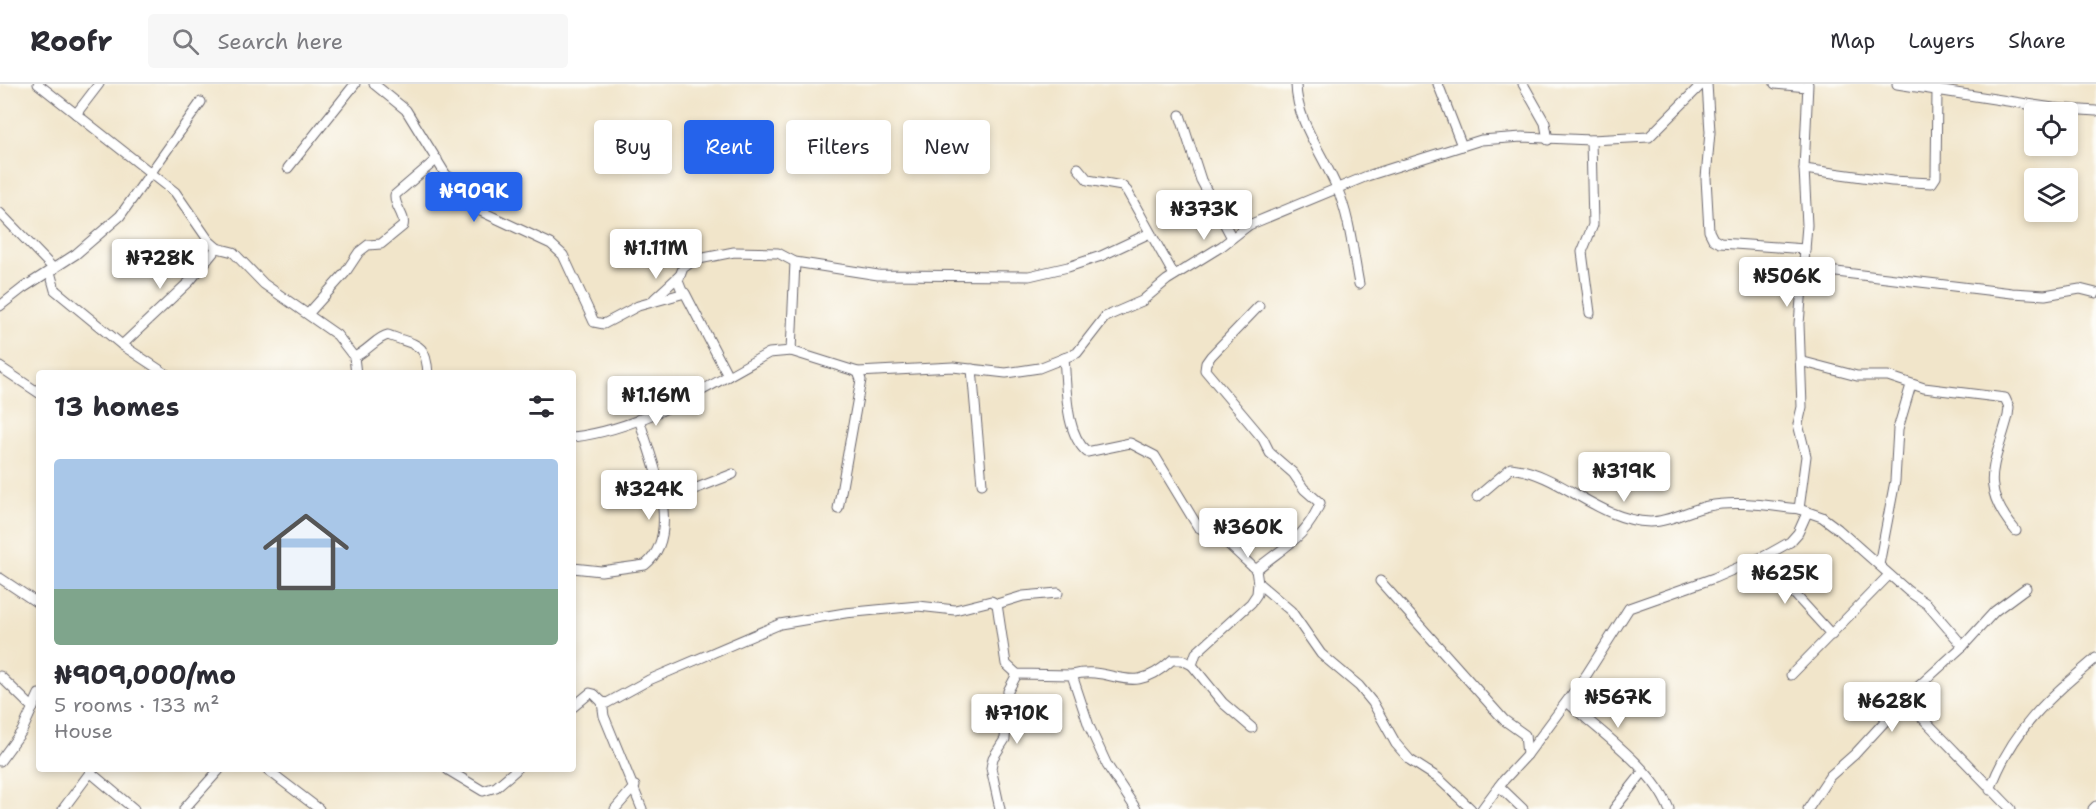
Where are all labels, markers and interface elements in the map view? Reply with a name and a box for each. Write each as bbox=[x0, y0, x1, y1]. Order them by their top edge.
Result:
search box bbox=[148, 14, 568, 68]
text: Roofr bbox=[30, 22, 112, 60]
icon: search bbox=[169, 25, 202, 58]
text: Search here bbox=[217, 27, 343, 56]
text: Map bbox=[1830, 27, 1875, 55]
text: Layers bbox=[1908, 27, 1975, 55]
text: Share bbox=[2008, 27, 2066, 55]
map controls bbox=[2024, 102, 2078, 222]
button: locate bbox=[2024, 102, 2078, 156]
chip: Buy bbox=[594, 120, 672, 174]
chip: Rent bbox=[684, 120, 774, 174]
chip: Filters bbox=[786, 120, 891, 174]
chip: New bbox=[903, 120, 990, 174]
button: layers bbox=[2024, 168, 2078, 222]
pin: ₦909K bbox=[432, 172, 516, 223]
text: ₦909K bbox=[439, 178, 509, 204]
pin: ₦373K bbox=[1162, 190, 1246, 241]
text: ₦373K bbox=[1170, 196, 1238, 222]
pin: ₦1.11M bbox=[607, 229, 705, 280]
text: ₦1.11M bbox=[624, 235, 688, 261]
pin: ₦728K bbox=[118, 239, 202, 290]
text: ₦728K bbox=[126, 245, 194, 271]
pin: ₦506K bbox=[1745, 257, 1829, 308]
text: ₦506K bbox=[1753, 263, 1821, 289]
pin: ₦1.16M bbox=[607, 376, 705, 427]
text: ₦1.16M bbox=[621, 382, 691, 408]
text: 13 homes bbox=[54, 389, 180, 424]
icon: filters bbox=[525, 390, 558, 423]
pin: ₦319K bbox=[1582, 452, 1666, 503]
text: ₦319K bbox=[1592, 458, 1656, 484]
pin: ₦324K bbox=[607, 470, 691, 521]
text: ₦324K bbox=[615, 476, 683, 502]
icon: home bbox=[252, 498, 360, 606]
pin: ₦360K bbox=[1206, 508, 1290, 559]
text: ₦360K bbox=[1213, 514, 1283, 540]
pin: ₦625K bbox=[1743, 554, 1827, 605]
text: ₦625K bbox=[1751, 560, 1819, 586]
text: ₦909,000/mo bbox=[54, 657, 236, 692]
pin: ₦567K bbox=[1576, 678, 1660, 729]
pin: ₦628K bbox=[1850, 682, 1934, 733]
text: ₦567K bbox=[1585, 684, 1651, 710]
text: ₦628K bbox=[1858, 688, 1926, 714]
text: 5 rooms · 133 m² bbox=[54, 692, 219, 718]
pin: ₦710K bbox=[975, 694, 1059, 745]
text: ₦710K bbox=[985, 700, 1049, 726]
text: House bbox=[54, 718, 113, 744]

